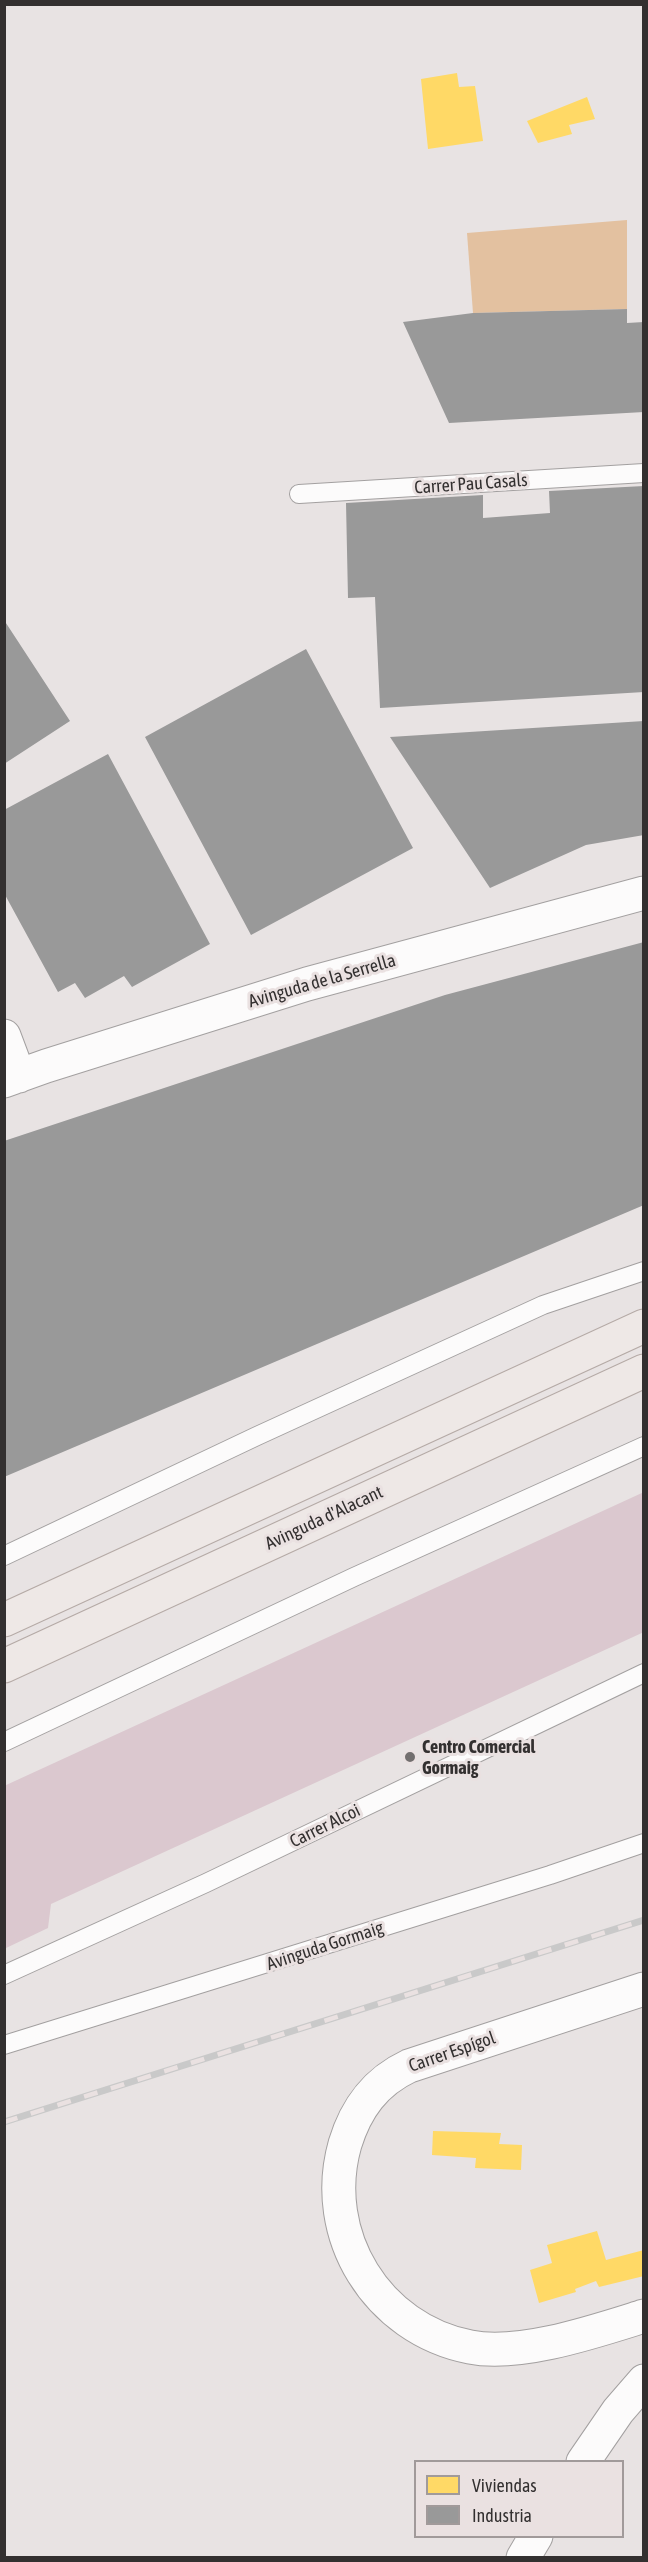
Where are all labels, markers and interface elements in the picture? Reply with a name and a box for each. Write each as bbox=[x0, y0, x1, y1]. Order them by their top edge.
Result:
street label: Carrer Pau Casals bbox=[414, 469, 528, 499]
street label: Avinguda de la Serrella bbox=[246, 950, 398, 1012]
street label: Avinguda d'Alacant bbox=[262, 1481, 386, 1555]
place label: Centro Comercial Gormaig bbox=[422, 1736, 535, 1778]
marker: Centro Comercial Gormaig bbox=[403, 1750, 417, 1764]
street label: Carrer Alcoi bbox=[286, 1800, 364, 1852]
street label: Avinguda Gormaig bbox=[264, 1917, 386, 1975]
street label: Carrer Espígol bbox=[406, 2027, 498, 2077]
legend bbox=[414, 2460, 624, 2538]
text: Viviendas bbox=[472, 2475, 537, 2496]
text: Industria bbox=[472, 2505, 532, 2526]

